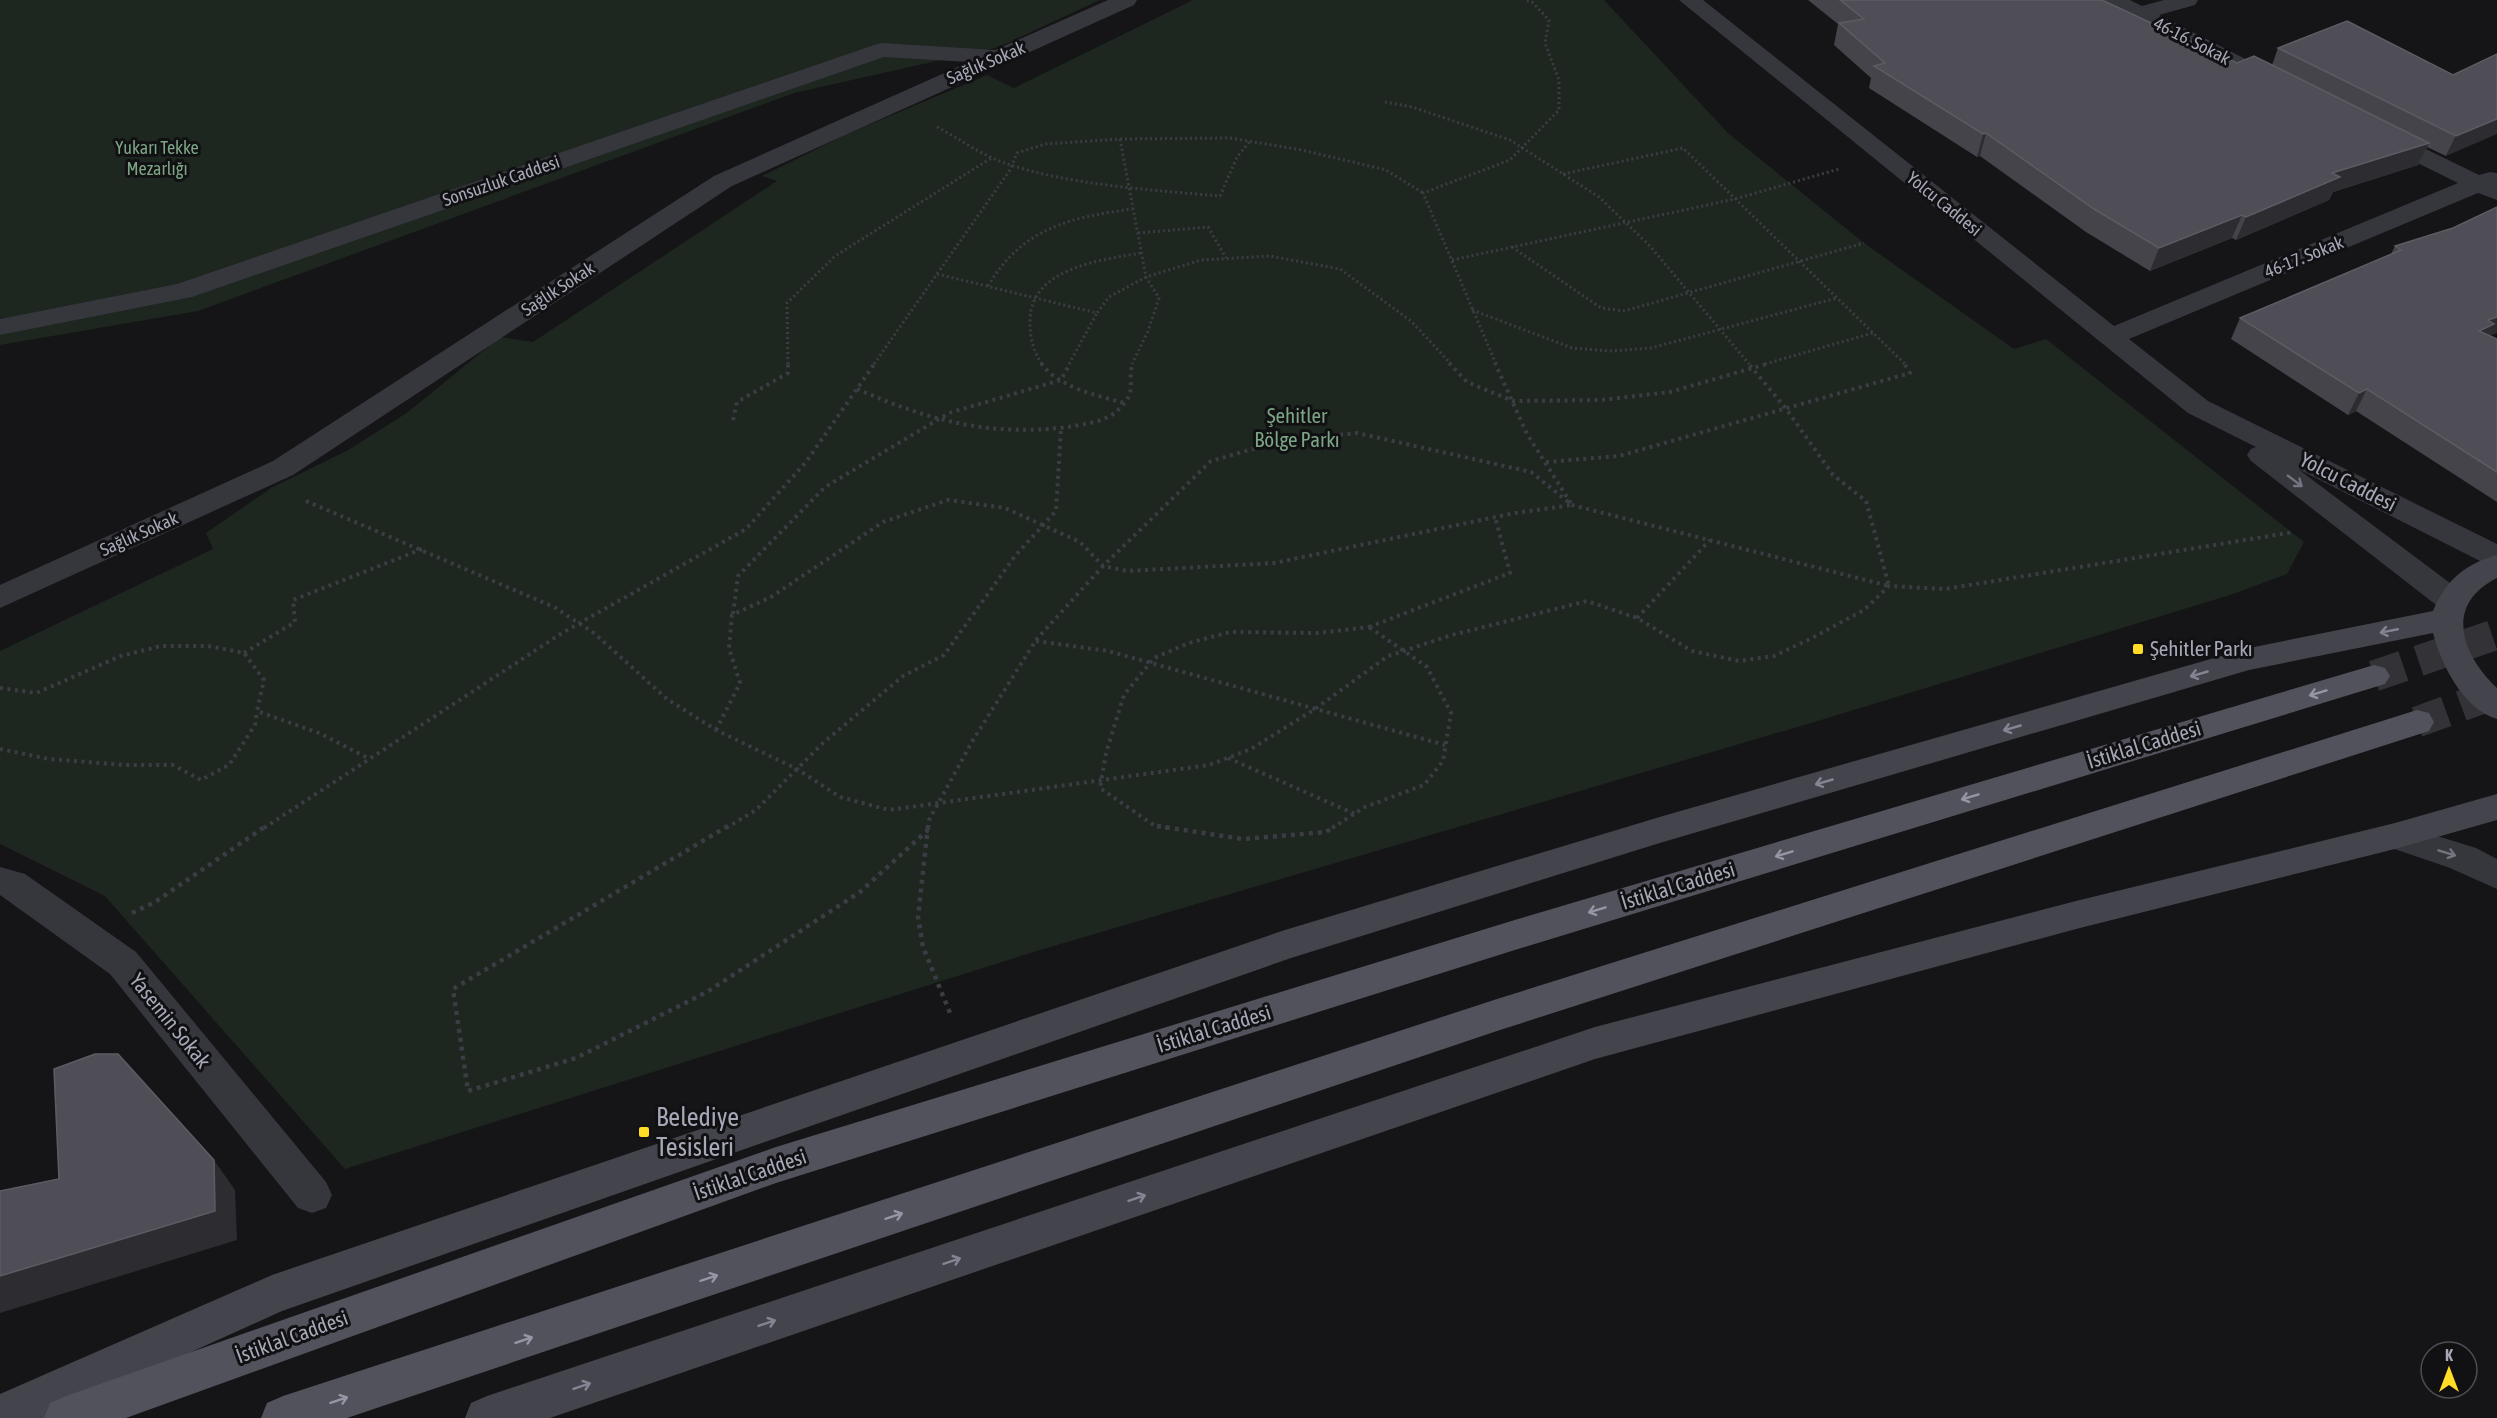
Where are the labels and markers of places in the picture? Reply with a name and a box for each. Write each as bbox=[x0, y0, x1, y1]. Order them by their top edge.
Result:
place label: Şehitler Parkı bbox=[2150, 636, 2253, 660]
marker: Şehitler Parkı bbox=[2131, 642, 2145, 656]
place label: Belediye Tesisleri bbox=[656, 1102, 739, 1162]
marker: Belediye Tesisleri bbox=[637, 1125, 651, 1139]

